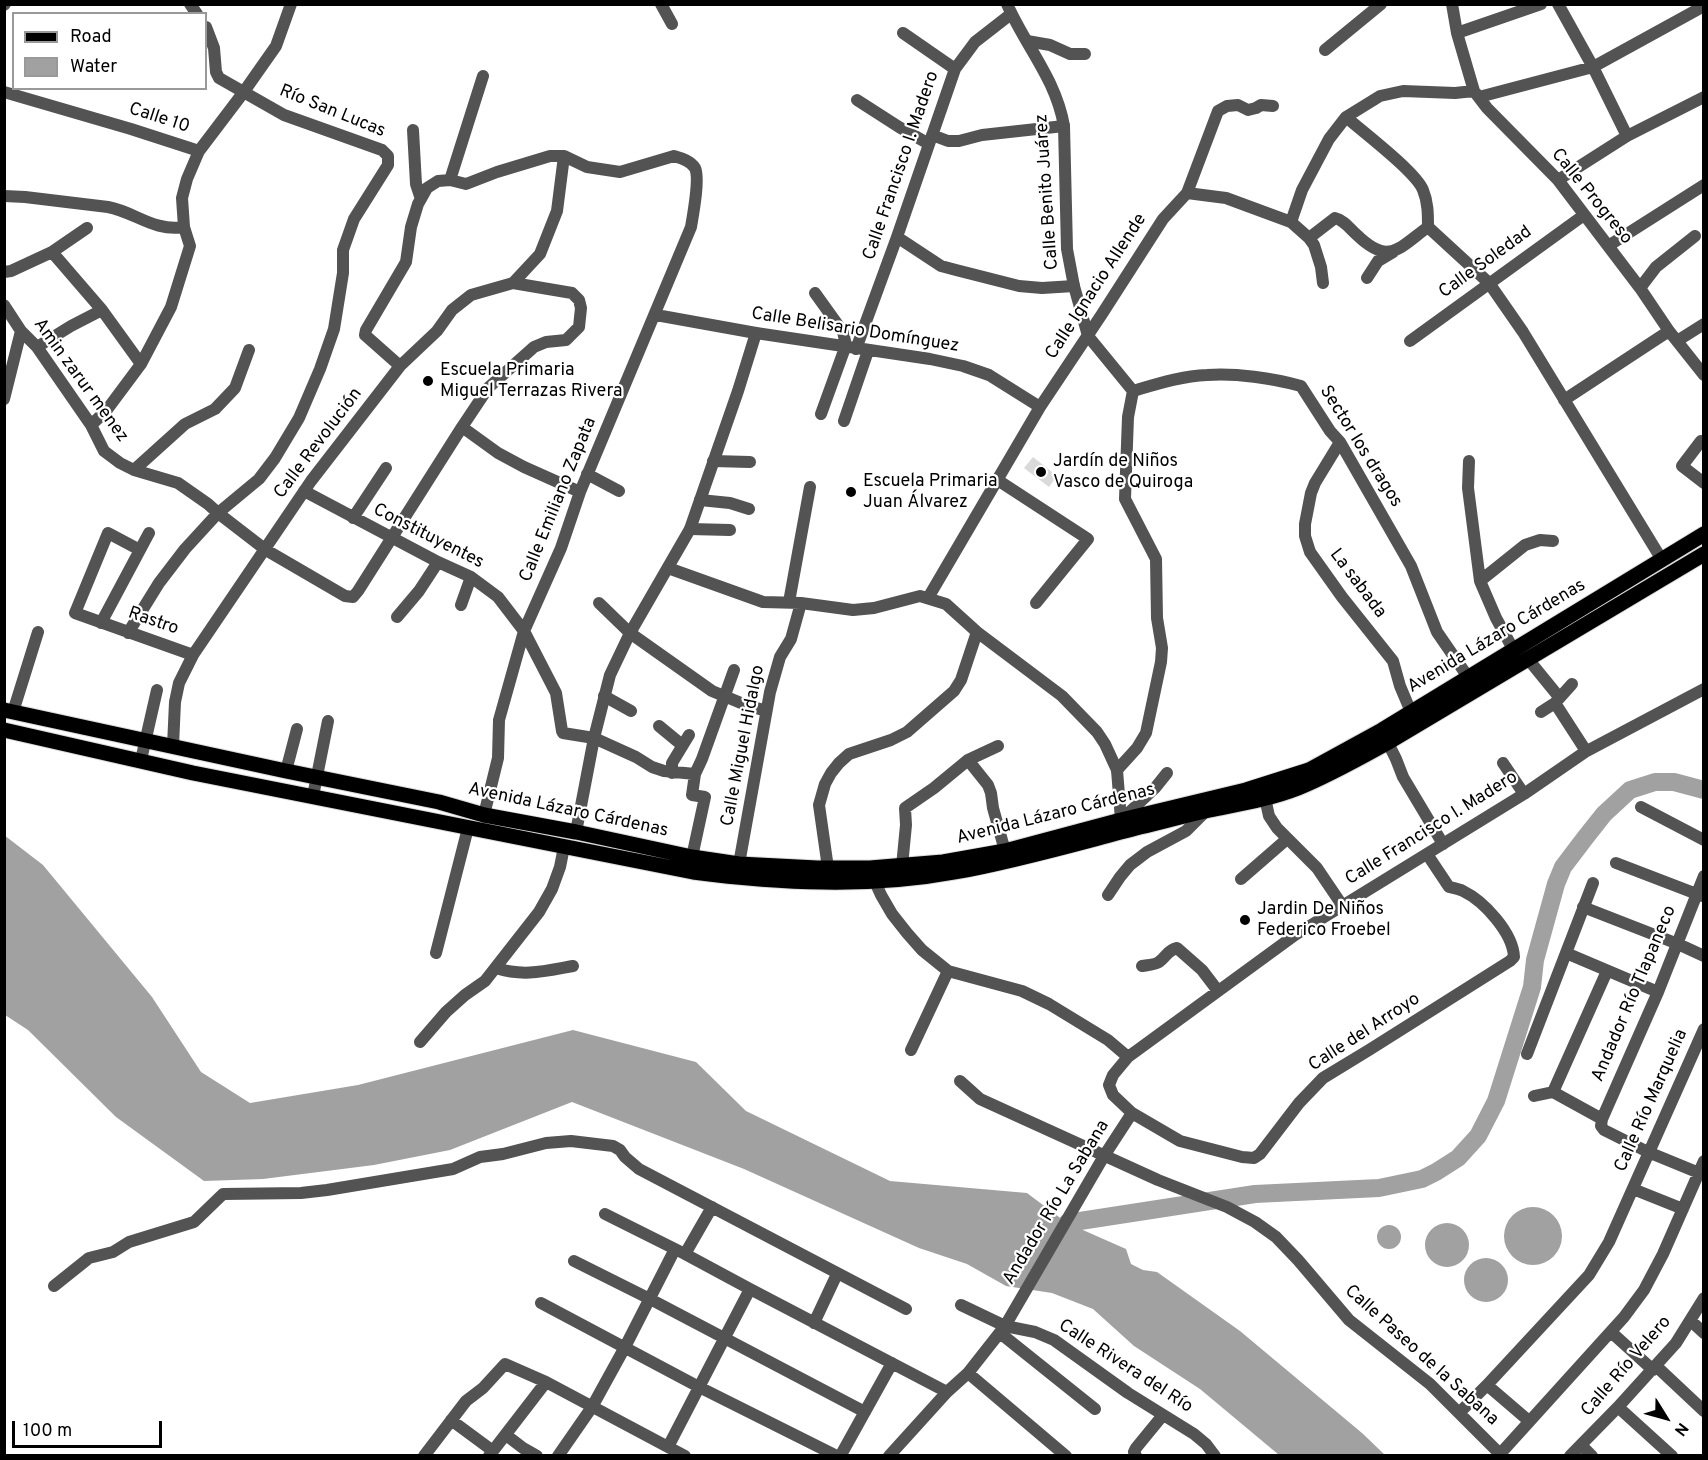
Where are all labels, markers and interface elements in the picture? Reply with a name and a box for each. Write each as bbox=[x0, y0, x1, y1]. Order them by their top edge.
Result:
legend bbox=[12, 12, 207, 90]
text: Road bbox=[70, 26, 112, 49]
text: Water bbox=[70, 56, 117, 79]
street label: Calle Francisco I. Madero bbox=[859, 69, 945, 263]
street label: Río San Lucas bbox=[276, 81, 388, 143]
street label: Calle 10 bbox=[126, 99, 192, 139]
street label: Calle Benito Juárez bbox=[1032, 113, 1064, 271]
street label: Calle Progreso bbox=[1546, 145, 1636, 249]
street label: Calle Ignacio Allende bbox=[1042, 210, 1152, 364]
street label: Calle Soledad bbox=[1435, 222, 1537, 304]
street label: Calle Belisario Domínguez bbox=[750, 304, 960, 358]
street label: Amin zarur menez bbox=[28, 315, 132, 447]
place label: Escuela Primaria Miguel Terrazas Rivera bbox=[440, 360, 622, 403]
marker: Escuela Primaria Miguel Terrazas Rivera bbox=[421, 374, 435, 388]
street label: Sector los dragos bbox=[1314, 382, 1406, 512]
street label: Calle Revolución bbox=[270, 384, 368, 504]
street label: Calle Emiliano Zapata bbox=[516, 414, 602, 586]
place label: Jardín de Niños Vasco de Quiroga bbox=[1053, 451, 1193, 494]
marker: Jardín de Niños Vasco de Quiroga bbox=[1034, 465, 1048, 479]
place label: Escuela Primaria Juan Álvarez bbox=[863, 471, 997, 514]
marker: Escuela Primaria Juan Álvarez bbox=[844, 485, 858, 499]
street label: Constituyentes bbox=[369, 500, 487, 574]
street label: La sabada bbox=[1324, 545, 1390, 623]
street label: Avenida Lázaro Cárdenas bbox=[1404, 575, 1590, 699]
street label: Rastro bbox=[125, 603, 181, 641]
street label: Calle Miguel Hidalgo bbox=[718, 664, 770, 828]
street label: Calle Francisco I. Madero bbox=[1342, 767, 1522, 891]
street label: Avenida Lázaro Cárdenas bbox=[466, 779, 670, 843]
street label: Avenida Lázaro Cárdenas bbox=[955, 780, 1157, 850]
place label: Jardin De Niños Federico Froebel bbox=[1257, 899, 1391, 942]
street label: Andador Río Tlapaneco bbox=[1588, 903, 1682, 1085]
marker: Jardin De Niños Federico Froebel bbox=[1238, 913, 1252, 927]
street label: Calle del Arroyo bbox=[1305, 989, 1425, 1077]
street label: Calle Río Marquelia bbox=[1611, 1026, 1693, 1176]
street label: Andador Río La Sabana bbox=[999, 1117, 1115, 1289]
street label: Calle Paseo de la Sabana bbox=[1339, 1281, 1503, 1431]
street label: Calle Río Velero bbox=[1577, 1312, 1677, 1422]
street label: Calle Rivera del Río bbox=[1054, 1316, 1196, 1418]
north arrow bbox=[1636, 1388, 1696, 1448]
scale bar bbox=[15, 1409, 165, 1447]
text: N bbox=[1669, 1418, 1692, 1439]
text: 100 m bbox=[23, 1420, 72, 1443]

